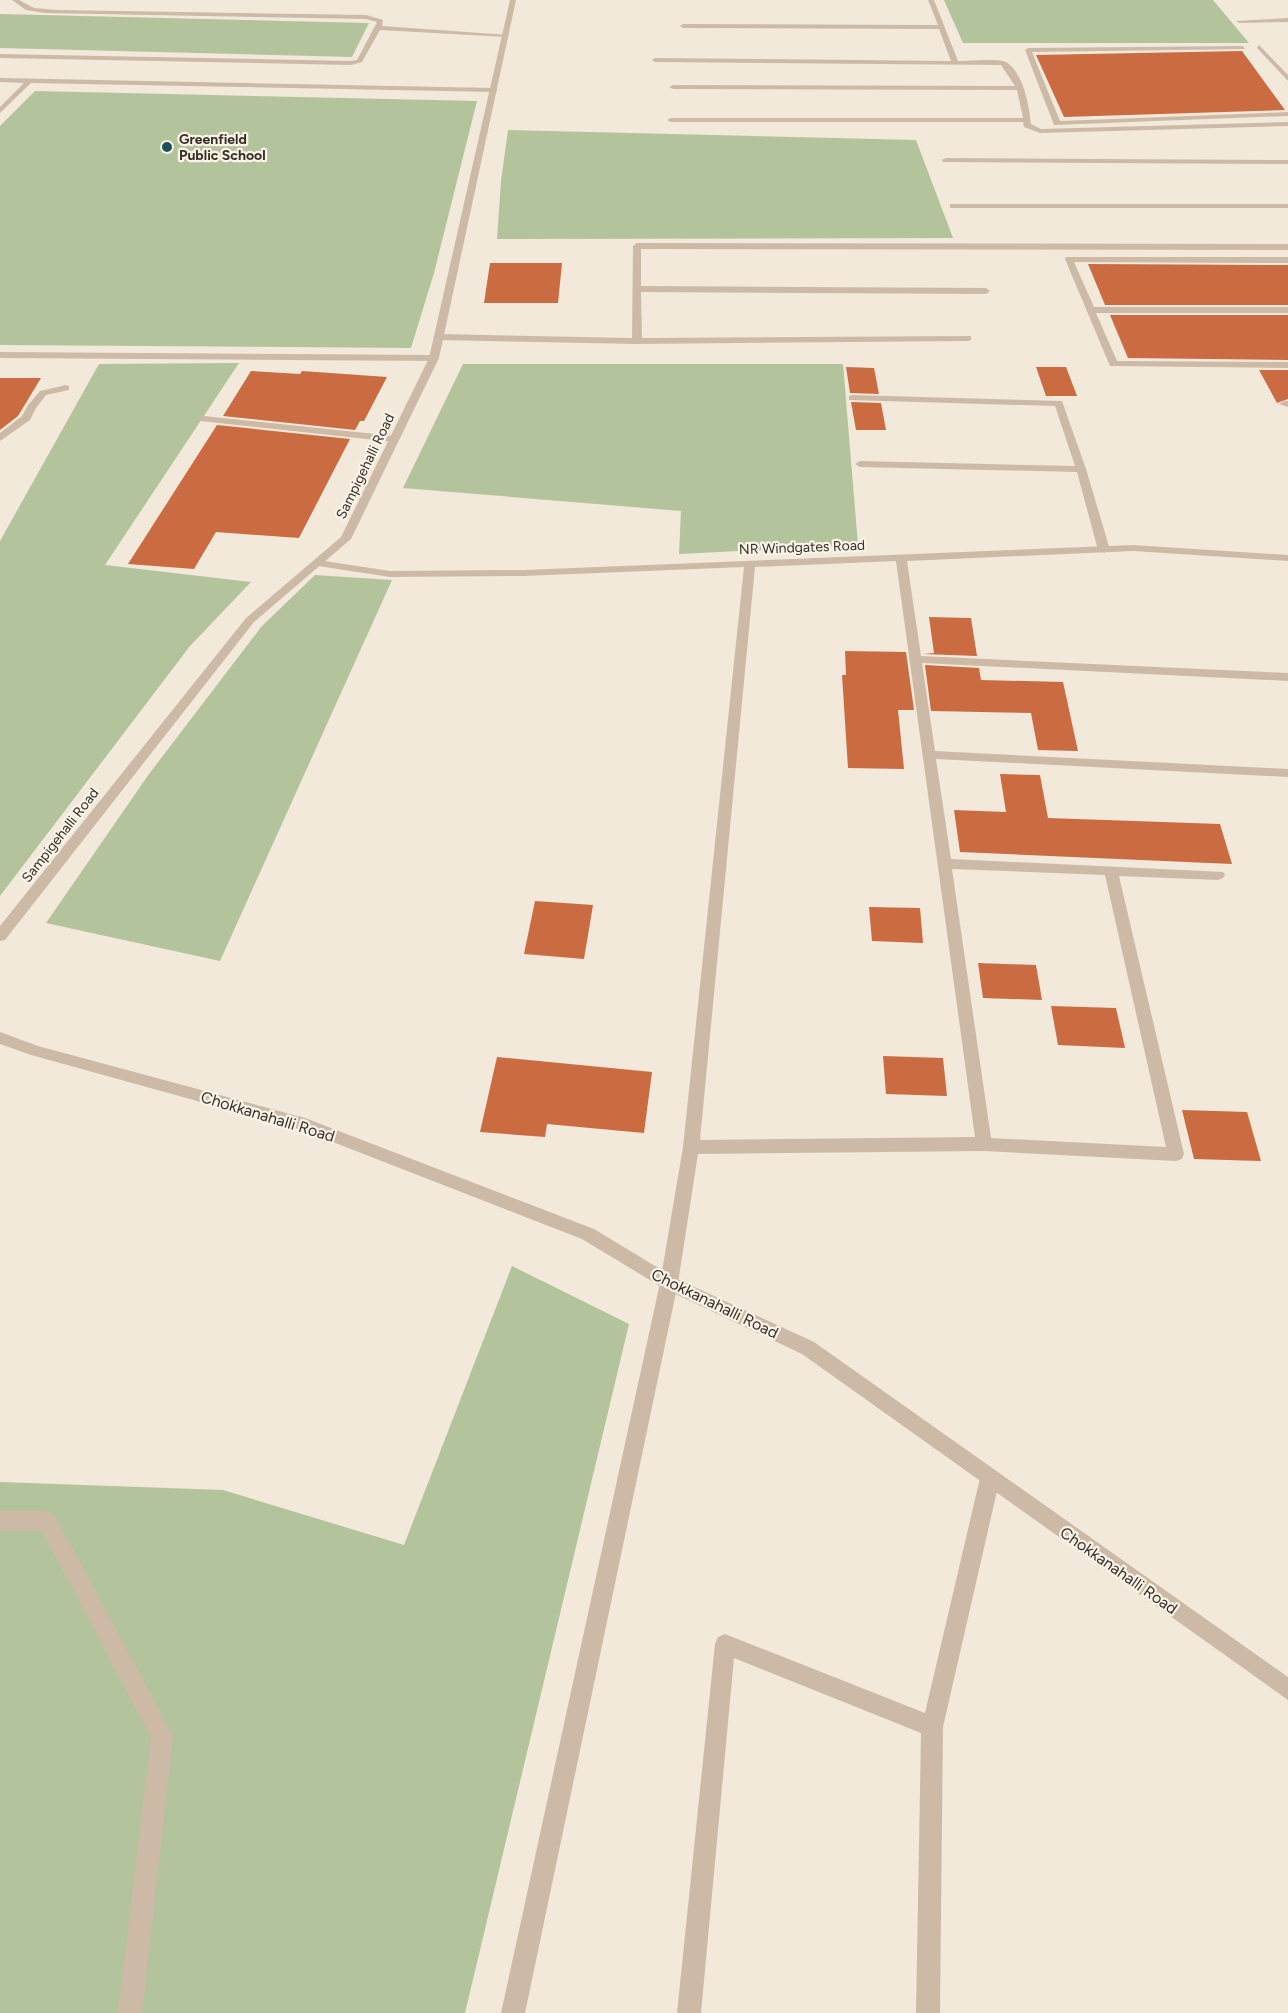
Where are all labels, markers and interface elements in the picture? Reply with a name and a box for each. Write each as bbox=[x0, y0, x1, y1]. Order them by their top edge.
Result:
place label: Greenfield Public School bbox=[179, 131, 266, 164]
marker: Greenfield Public School bbox=[160, 140, 174, 154]
street label: Sampigehalli Road bbox=[333, 411, 398, 522]
street label: NR Windgates Road bbox=[739, 537, 865, 558]
street label: Sampigehalli Road bbox=[18, 785, 103, 886]
street label: Chokkanahalli Road bbox=[199, 1087, 337, 1146]
street label: Chokkanahalli Road bbox=[648, 1264, 781, 1342]
street label: Chokkanahalli Road bbox=[1056, 1523, 1181, 1618]

